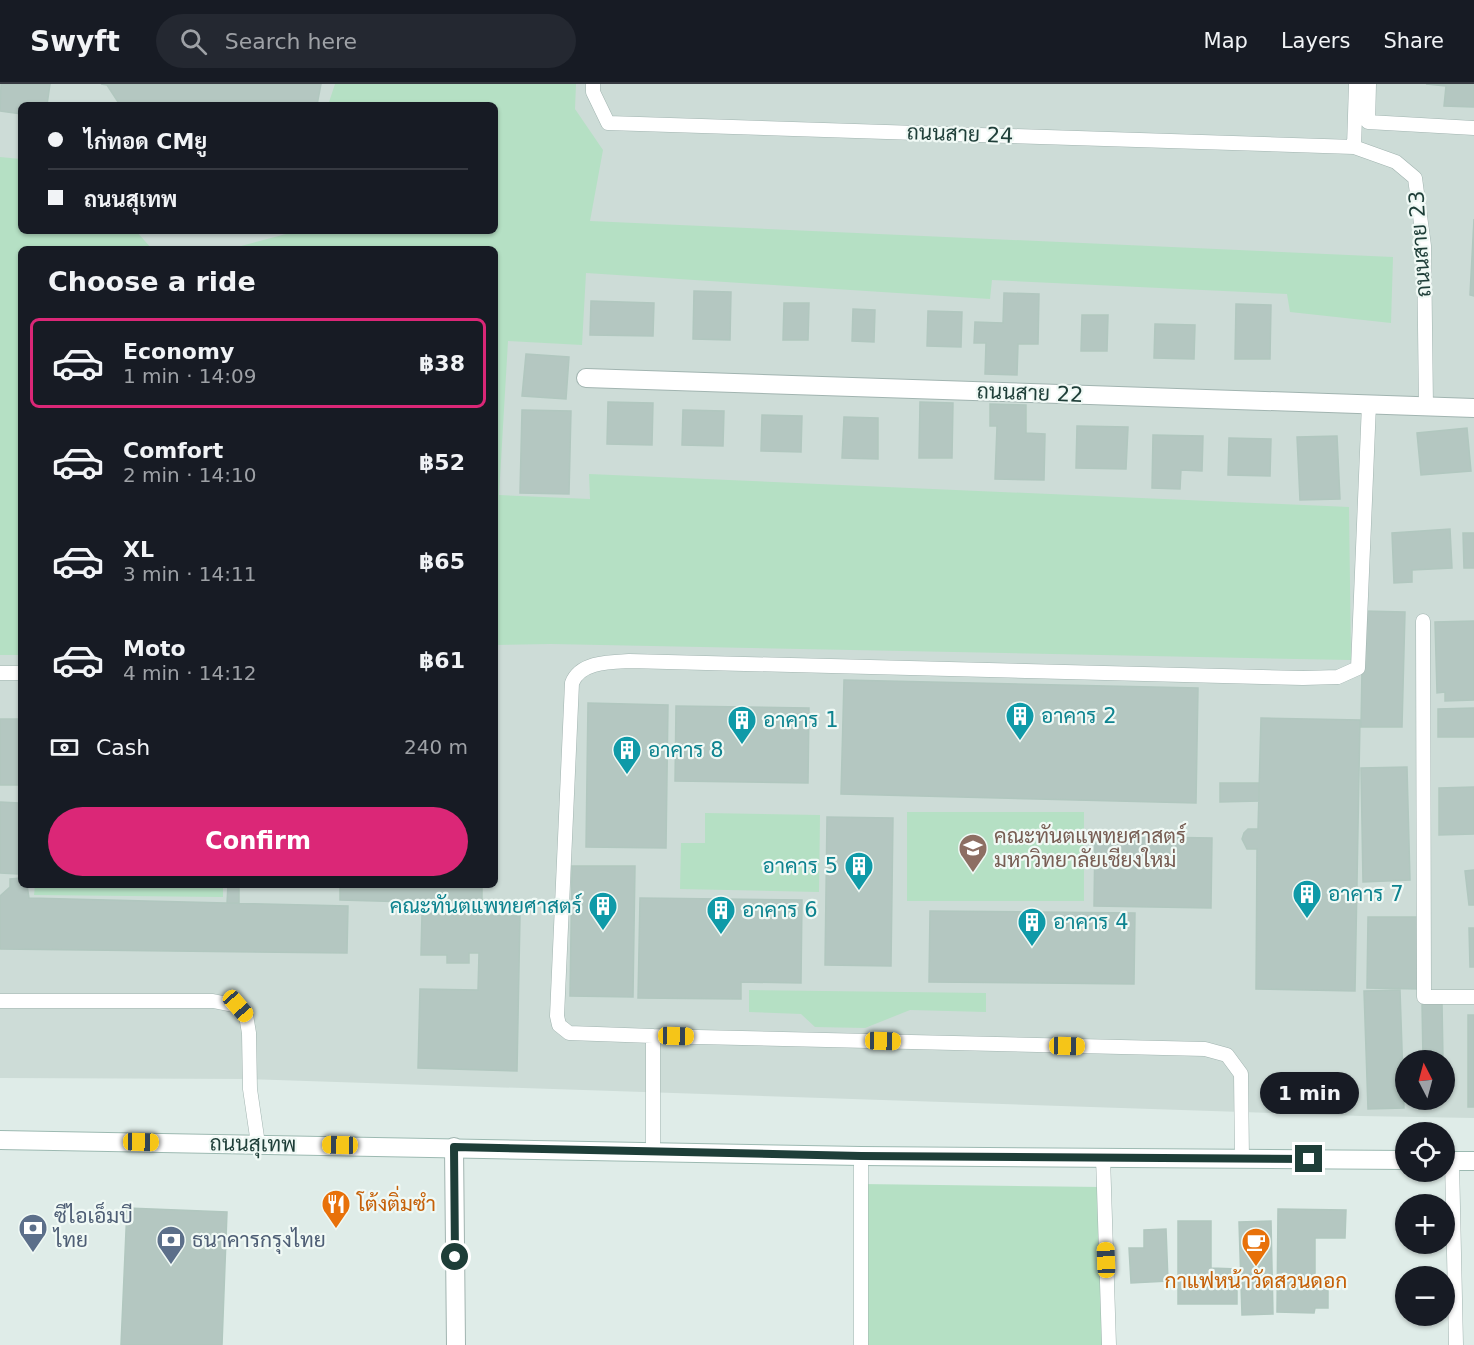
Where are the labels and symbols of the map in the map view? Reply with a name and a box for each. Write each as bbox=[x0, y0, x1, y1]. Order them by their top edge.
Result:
street label: ถนนสาย 24 bbox=[906, 120, 1014, 148]
street label: ถนนสาย 23 bbox=[1404, 190, 1436, 298]
street label: ถนนสาย 22 bbox=[976, 379, 1084, 407]
building icon: อาคาร 2 bbox=[1004, 700, 1036, 742]
building icon: อาคาร 1 bbox=[726, 704, 758, 746]
place label: อาคาร 2 bbox=[1041, 704, 1117, 728]
place label: อาคาร 1 bbox=[763, 708, 839, 732]
building icon: อาคาร 8 bbox=[611, 734, 643, 776]
place label: อาคาร 8 bbox=[648, 738, 724, 762]
place label: คณะทันตแพทยศาสตร์ มหาวิทยาลัยเชียงใหม่ bbox=[994, 822, 1186, 872]
school or university icon: คณะทันตแพทยศาสตร์ มหาวิทยาลัยเชียงใหม่ bbox=[957, 832, 989, 874]
building icon: อาคาร 5 bbox=[843, 850, 875, 892]
place label: อาคาร 5 bbox=[762, 854, 838, 878]
building icon: อาคาร 7 bbox=[1291, 878, 1323, 920]
place label: อาคาร 7 bbox=[1328, 882, 1404, 906]
building icon: คณะทันตแพทยศาสตร์ bbox=[587, 890, 619, 932]
place label: คณะทันตแพทยศาสตร์ bbox=[390, 892, 582, 918]
building icon: อาคาร 6 bbox=[705, 894, 737, 936]
place label: อาคาร 6 bbox=[742, 898, 818, 922]
building icon: อาคาร 4 bbox=[1016, 906, 1048, 948]
place label: อาคาร 4 bbox=[1053, 910, 1129, 934]
car bbox=[219, 987, 257, 1025]
car bbox=[658, 1027, 694, 1045]
car bbox=[865, 1032, 901, 1050]
car bbox=[1049, 1037, 1085, 1055]
north arrow bbox=[1395, 1050, 1455, 1110]
callout: 1 min bbox=[1260, 1072, 1358, 1114]
street label: ถนนสุเทพ bbox=[209, 1131, 296, 1159]
car bbox=[123, 1133, 159, 1151]
car bbox=[322, 1136, 358, 1154]
route end bbox=[1295, 1145, 1322, 1172]
place label: โต้งติ่มซำ bbox=[356, 1185, 436, 1216]
restaurant icon: โต้งติ่มซำ bbox=[320, 1188, 352, 1230]
place label: ซีไอเอ็มบี ไทย bbox=[52, 1201, 133, 1252]
bank icon: ซีไอเอ็มบี ไทย bbox=[17, 1212, 49, 1254]
bank icon: ธนาคารกรุงไทย bbox=[155, 1224, 187, 1266]
cafe icon: กาแฟหน้าวัดสวนดอก bbox=[1240, 1226, 1272, 1268]
place label: ธนาคารกรุงไทย bbox=[192, 1227, 326, 1254]
car bbox=[1096, 1242, 1116, 1278]
route start bbox=[441, 1243, 468, 1270]
place label: กาแฟหน้าวัดสวนดอก bbox=[1165, 1269, 1347, 1293]

